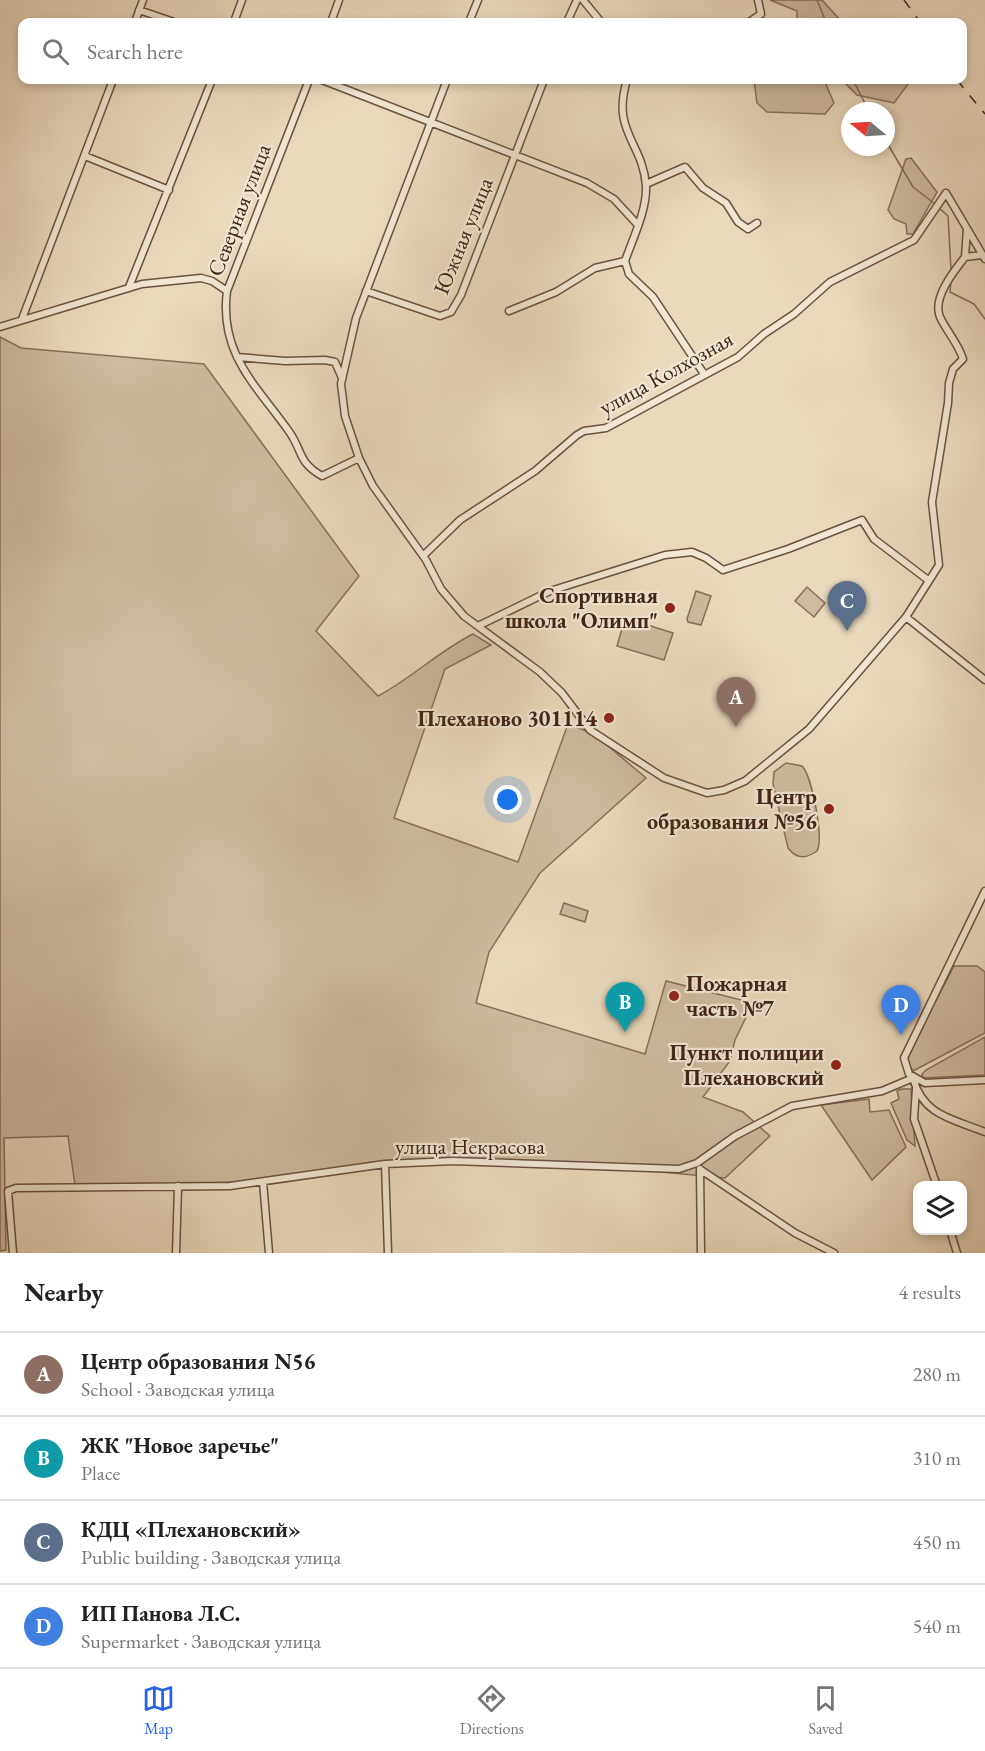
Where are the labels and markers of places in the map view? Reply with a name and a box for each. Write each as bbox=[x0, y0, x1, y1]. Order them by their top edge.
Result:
place label: Спортивная школа "Олимп" bbox=[505, 581, 658, 635]
pin: C bbox=[828, 582, 866, 631]
marker: Спортивная школа "Олимп" bbox=[663, 601, 677, 615]
pin: A bbox=[716, 678, 756, 727]
place label: Плеханово 301114 bbox=[417, 704, 597, 733]
marker: Плеханово 301114 bbox=[602, 711, 616, 725]
place label: Центр образования №56 bbox=[647, 782, 817, 836]
marker: Центр образования №56 bbox=[822, 802, 836, 816]
place label: Пожарная часть №7 bbox=[686, 969, 788, 1023]
pin: B bbox=[606, 982, 644, 1032]
pin: D bbox=[882, 986, 920, 1035]
marker: Пожарная часть №7 bbox=[667, 989, 681, 1003]
place label: Пункт полиции Плехановский bbox=[669, 1038, 824, 1092]
marker: Пункт полиции Плехановский bbox=[829, 1058, 843, 1072]

